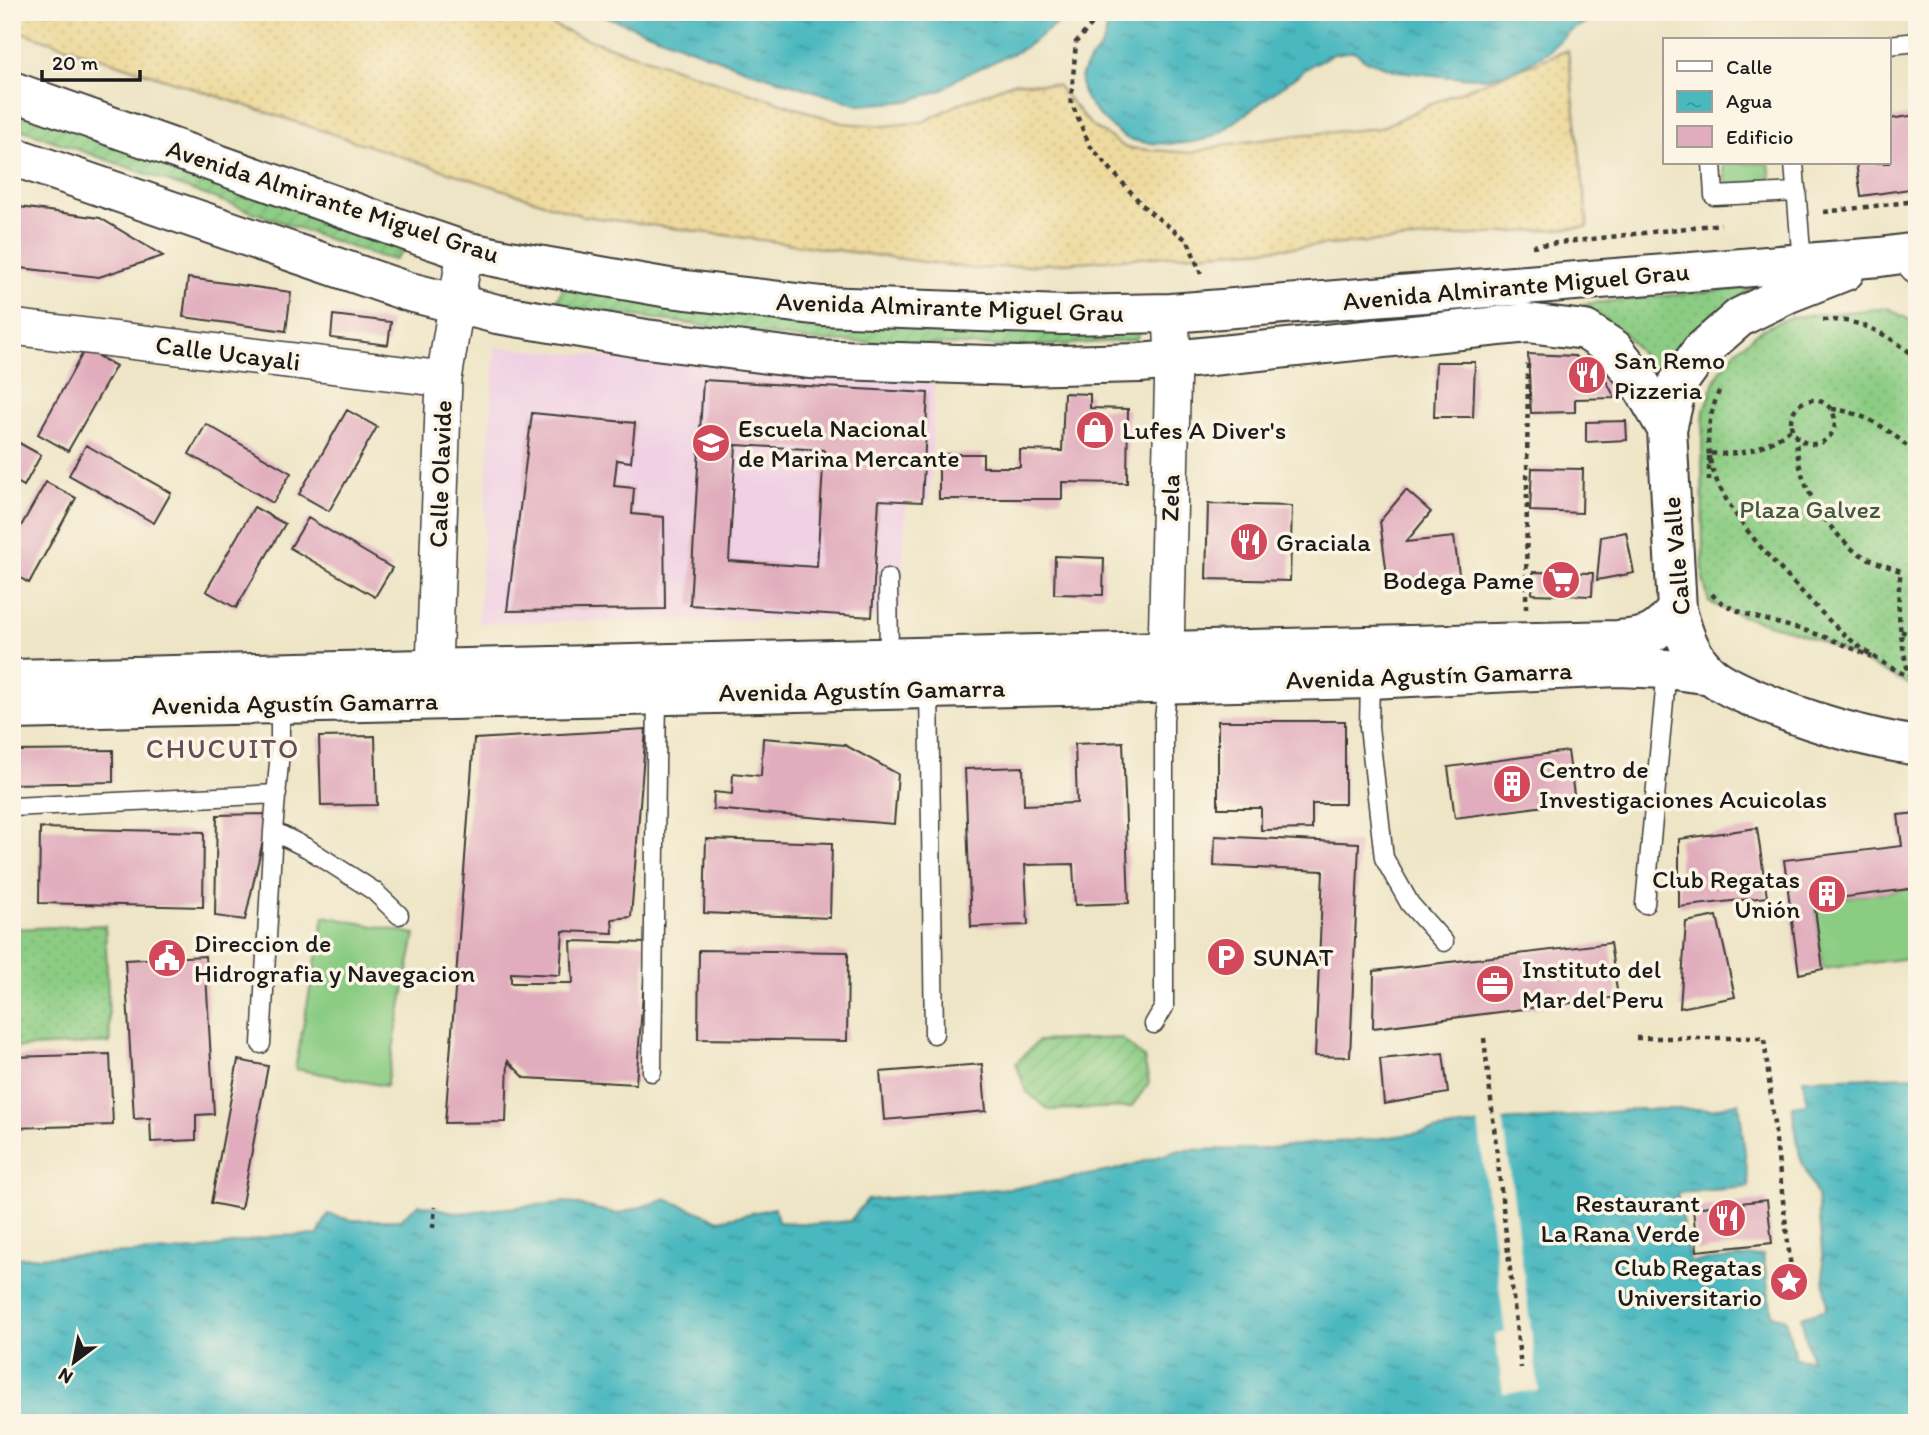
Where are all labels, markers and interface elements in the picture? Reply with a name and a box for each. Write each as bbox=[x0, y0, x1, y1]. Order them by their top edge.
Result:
scale bar bbox=[42, 38, 140, 82]
legend bbox=[1663, 38, 1890, 164]
text: 20 m bbox=[52, 50, 99, 75]
text: Calle bbox=[1726, 54, 1772, 79]
text: Agua bbox=[1726, 88, 1772, 113]
text: Edificio bbox=[1726, 124, 1794, 149]
street label: Avenida Almirante Miguel Grau bbox=[163, 132, 503, 270]
street label: Avenida Almirante Miguel Grau bbox=[1341, 255, 1691, 317]
street label: Avenida Almirante Miguel Grau bbox=[776, 285, 1124, 329]
street label: Calle Ucayali bbox=[154, 328, 302, 378]
place label: San Remo Pizzeria bbox=[1614, 344, 1725, 406]
restaurant icon: San Remo Pizzeria bbox=[1566, 354, 1608, 396]
street label: Calle Olavide bbox=[421, 400, 459, 548]
shop icon: Lufes A Diver's bbox=[1074, 409, 1116, 451]
place label: Escuela Nacional de Marina Mercante bbox=[738, 412, 960, 474]
place label: Lufes A Diver's bbox=[1122, 414, 1286, 446]
school or university icon: Escuela Nacional de Marina Mercante bbox=[690, 422, 732, 464]
street label: Zela bbox=[1154, 474, 1186, 522]
park label: Plaza Galvez bbox=[1739, 493, 1881, 525]
street label: Calle Valle bbox=[1655, 495, 1697, 617]
restaurant icon: Graciala bbox=[1228, 521, 1270, 563]
place label: Graciala bbox=[1276, 526, 1371, 558]
supermarket icon: Bodega Pame bbox=[1540, 559, 1582, 601]
place label: Bodega Pame bbox=[1383, 564, 1534, 596]
street label: Avenida Agustín Gamarra bbox=[1285, 654, 1573, 696]
street label: Avenida Agustín Gamarra bbox=[718, 671, 1006, 709]
street label: Avenida Agustín Gamarra bbox=[151, 684, 439, 722]
district label: CHUCUITO bbox=[146, 731, 300, 765]
place label: Centro de Investigaciones Acuicolas bbox=[1539, 753, 1827, 815]
building icon: Centro de Investigaciones Acuicolas bbox=[1491, 763, 1533, 805]
place label: Club Regatas Unión bbox=[1652, 863, 1800, 925]
building icon: Club Regatas Unión bbox=[1806, 873, 1848, 915]
place label: Direccion de Hidrografia y Navegacion bbox=[194, 927, 476, 989]
parking icon: SUNAT bbox=[1205, 936, 1247, 978]
public building icon: Direccion de Hidrografia y Navegacion bbox=[146, 937, 188, 979]
place label: SUNAT bbox=[1253, 941, 1334, 973]
place label: Instituto del Mar del Peru bbox=[1522, 953, 1664, 1015]
office icon: Instituto del Mar del Peru bbox=[1474, 963, 1516, 1005]
place label: Restaurant La Rana Verde bbox=[1541, 1187, 1700, 1249]
restaurant icon: Restaurant La Rana Verde bbox=[1706, 1197, 1748, 1239]
place label: Club Regatas Universitario bbox=[1614, 1251, 1762, 1313]
place icon: Club Regatas Universitario bbox=[1768, 1261, 1810, 1303]
north arrow bbox=[38, 1326, 108, 1396]
text: N bbox=[54, 1363, 77, 1389]

